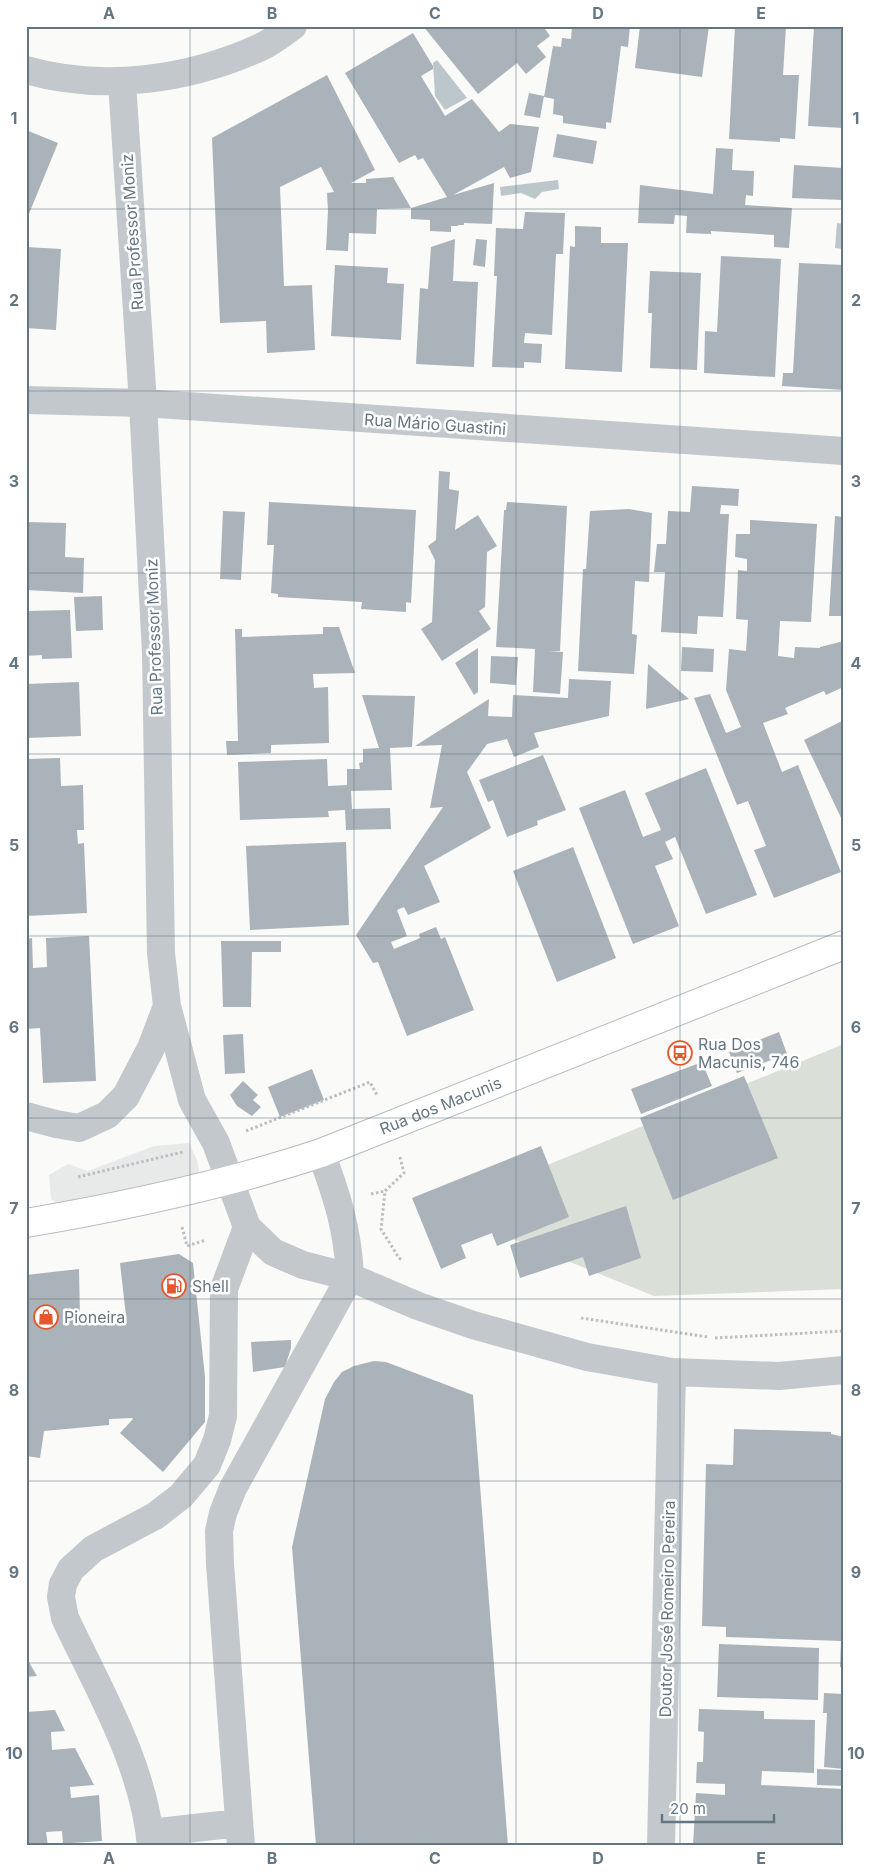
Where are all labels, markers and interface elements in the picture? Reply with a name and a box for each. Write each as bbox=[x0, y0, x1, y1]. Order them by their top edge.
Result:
text: A bbox=[103, 3, 115, 23]
text: B bbox=[267, 3, 277, 23]
text: C bbox=[429, 3, 441, 23]
text: D bbox=[592, 3, 604, 23]
text: E bbox=[756, 3, 766, 23]
text: 1 bbox=[11, 108, 17, 128]
text: 1 bbox=[853, 108, 859, 128]
street label: Rua Professor Moniz bbox=[117, 153, 147, 311]
text: 2 bbox=[9, 290, 19, 310]
text: 2 bbox=[851, 290, 861, 310]
street label: Rua Mário Guastini bbox=[363, 409, 507, 439]
text: 3 bbox=[9, 471, 19, 491]
text: 3 bbox=[851, 471, 861, 491]
street label: Rua Professor Moniz bbox=[141, 558, 167, 716]
text: 4 bbox=[9, 653, 20, 673]
text: 4 bbox=[851, 653, 862, 673]
text: 5 bbox=[9, 835, 19, 855]
text: 5 bbox=[851, 835, 861, 855]
text: 6 bbox=[9, 1017, 19, 1037]
text: 6 bbox=[851, 1017, 861, 1037]
place label: Rua Dos Macunis, 746 bbox=[698, 1034, 799, 1072]
bus stop icon: Rua Dos Macunis, 746 bbox=[667, 1040, 693, 1066]
street label: Rua dos Macunis bbox=[377, 1072, 504, 1139]
text: 7 bbox=[9, 1198, 19, 1218]
text: 7 bbox=[851, 1198, 861, 1218]
fuel station icon: Shell bbox=[161, 1273, 187, 1299]
place label: Shell bbox=[192, 1276, 229, 1296]
shop icon: Pioneira bbox=[33, 1304, 59, 1330]
place label: Pioneira bbox=[64, 1307, 125, 1327]
text: 8 bbox=[9, 1380, 19, 1400]
text: 8 bbox=[851, 1380, 861, 1400]
street label: Doutor José Romeiro Pereira bbox=[655, 1500, 679, 1718]
text: 9 bbox=[9, 1562, 19, 1582]
text: 9 bbox=[851, 1562, 861, 1582]
text: 10 bbox=[5, 1743, 23, 1763]
text: 10 bbox=[847, 1743, 865, 1763]
scale bar bbox=[662, 1792, 775, 1824]
text: 20 m bbox=[670, 1799, 706, 1818]
text: A bbox=[103, 1848, 115, 1868]
text: B bbox=[267, 1848, 277, 1868]
text: C bbox=[429, 1848, 441, 1868]
text: D bbox=[592, 1848, 604, 1868]
text: E bbox=[756, 1848, 766, 1868]

